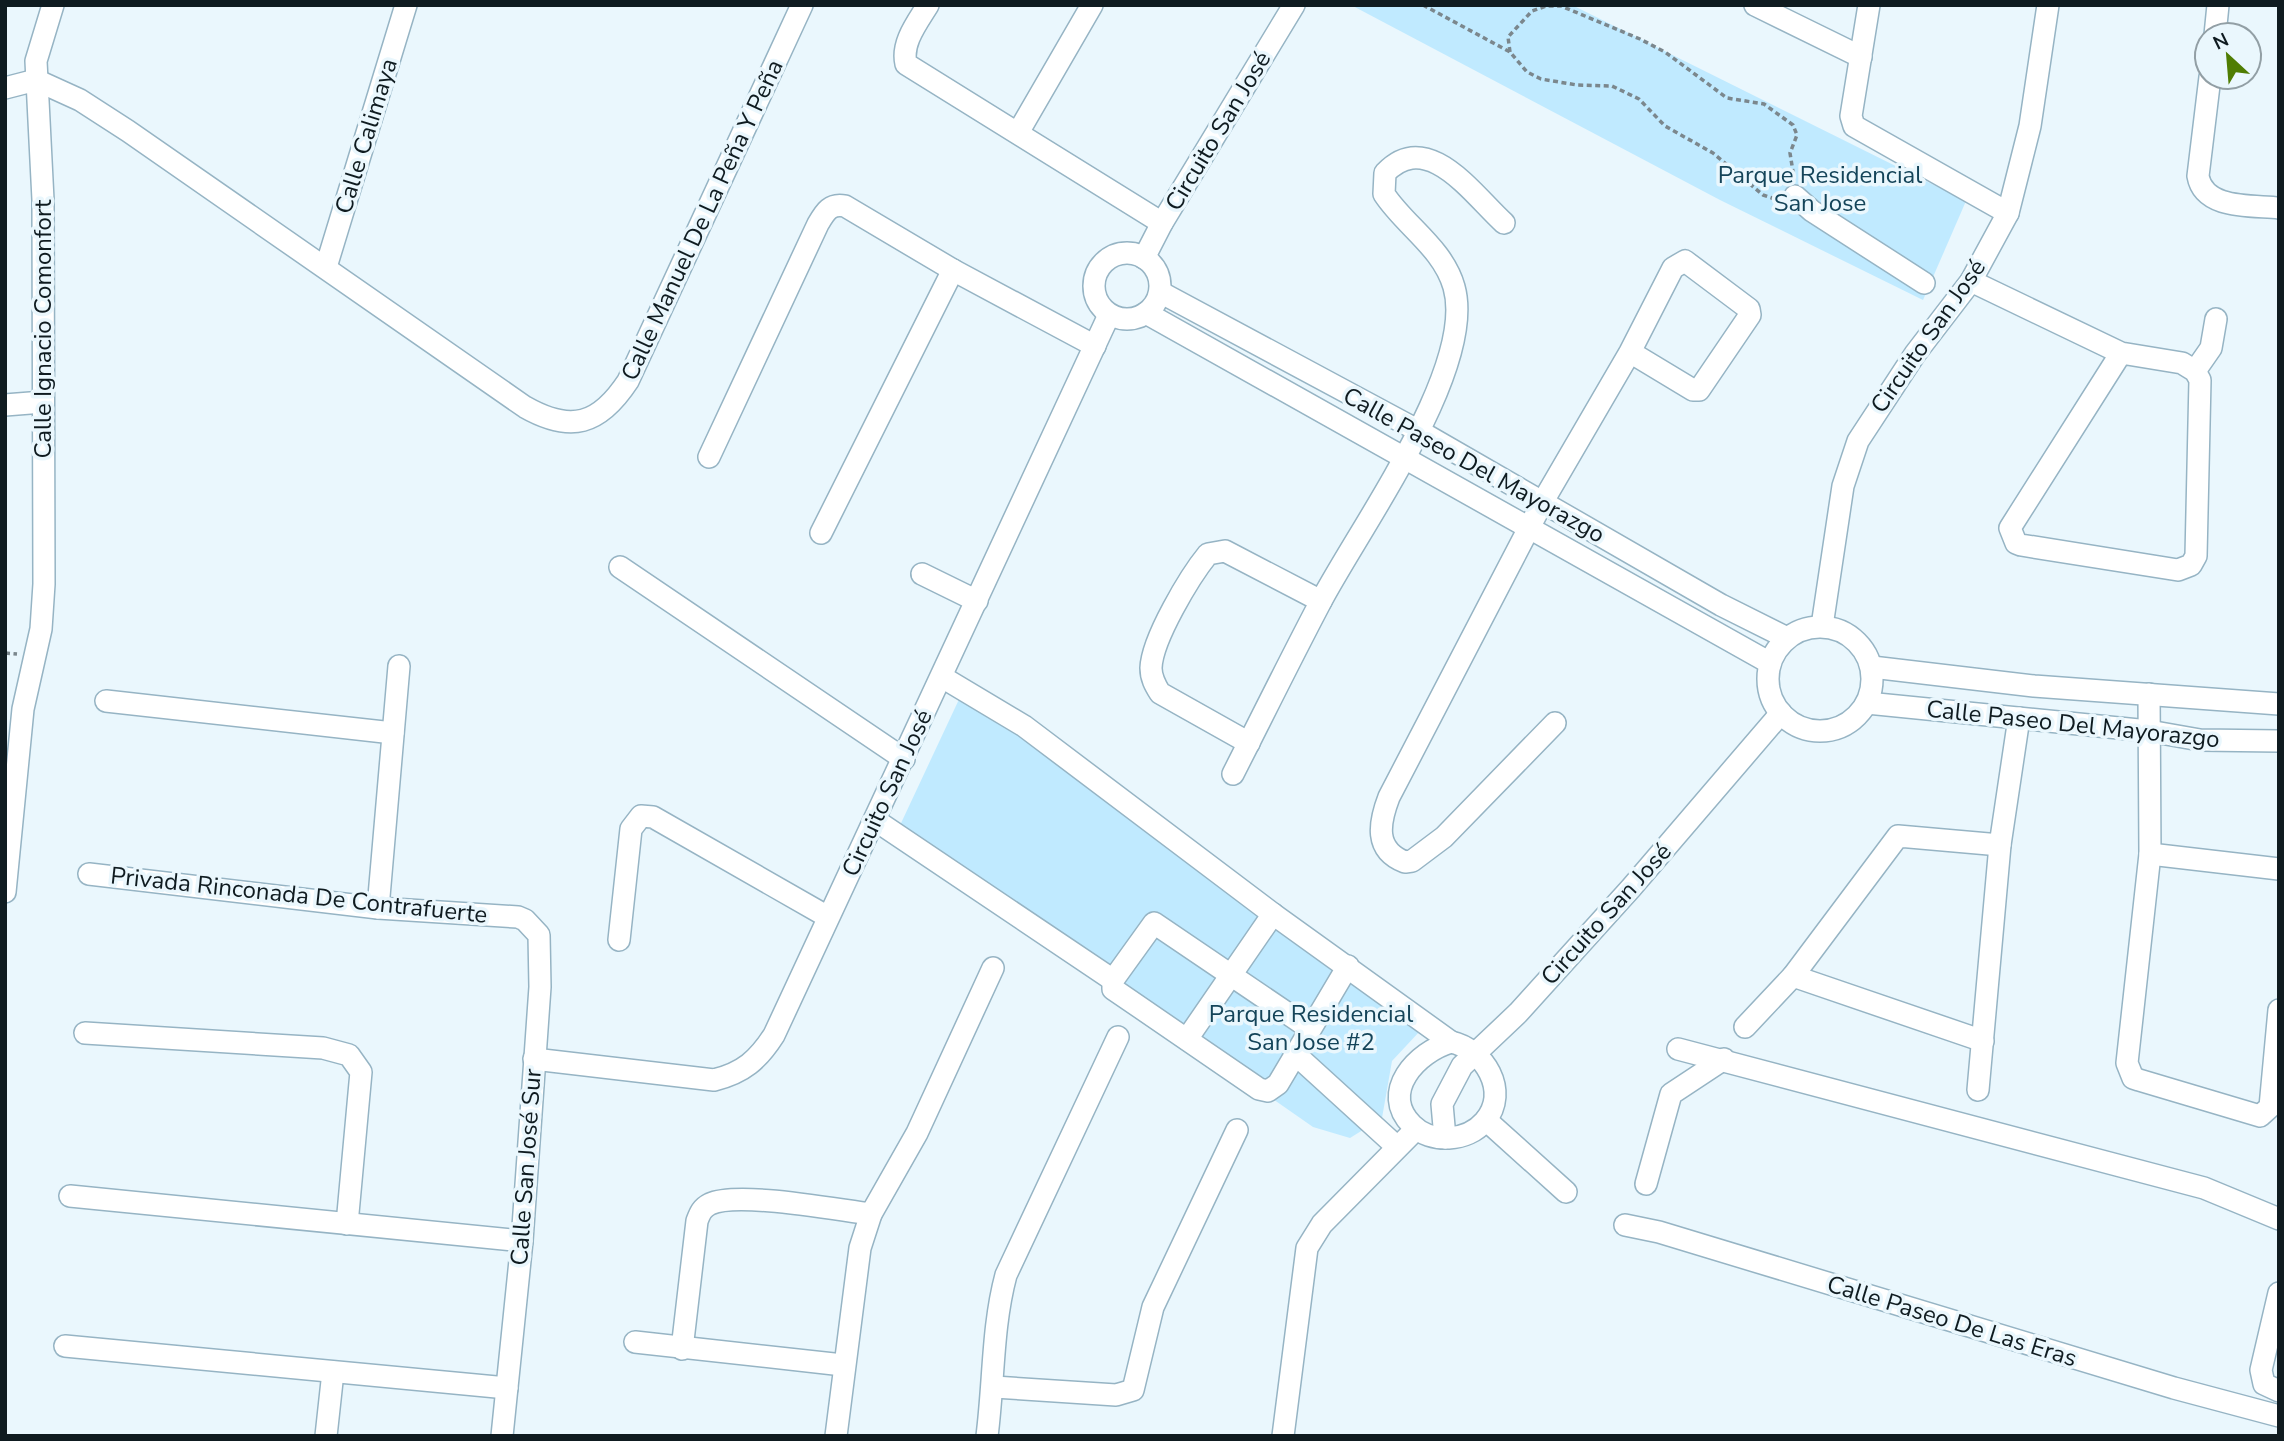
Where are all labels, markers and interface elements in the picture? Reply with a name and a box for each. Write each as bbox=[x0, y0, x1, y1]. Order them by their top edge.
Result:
north arrow bbox=[2193, 21, 2263, 91]
text: N bbox=[2209, 27, 2233, 56]
street label: Circuito San José bbox=[1158, 45, 1278, 217]
street label: Calle Manuel De La Peña Y Peña bbox=[613, 54, 791, 386]
street label: Calle Calimaya bbox=[327, 55, 405, 217]
park label: Parque Residencial San Jose bbox=[1718, 159, 1922, 219]
street label: Calle Ignacio Comonfort bbox=[27, 199, 59, 459]
street label: Circuito San José bbox=[1863, 253, 1993, 419]
street label: Calle Paseo Del Mayorazgo bbox=[1337, 380, 1611, 550]
street label: Calle Paseo Del Mayorazgo bbox=[1925, 693, 2221, 755]
street label: Circuito San José bbox=[834, 704, 940, 882]
street label: Circuito San José bbox=[1534, 836, 1678, 992]
street label: Privada Rinconada De Contrafuerte bbox=[109, 859, 489, 931]
park label: Parque Residencial San Jose #2 bbox=[1209, 998, 1413, 1058]
street label: Calle San José Sur bbox=[503, 1067, 549, 1266]
street label: Calle Paseo De Las Eras bbox=[1823, 1268, 2081, 1374]

